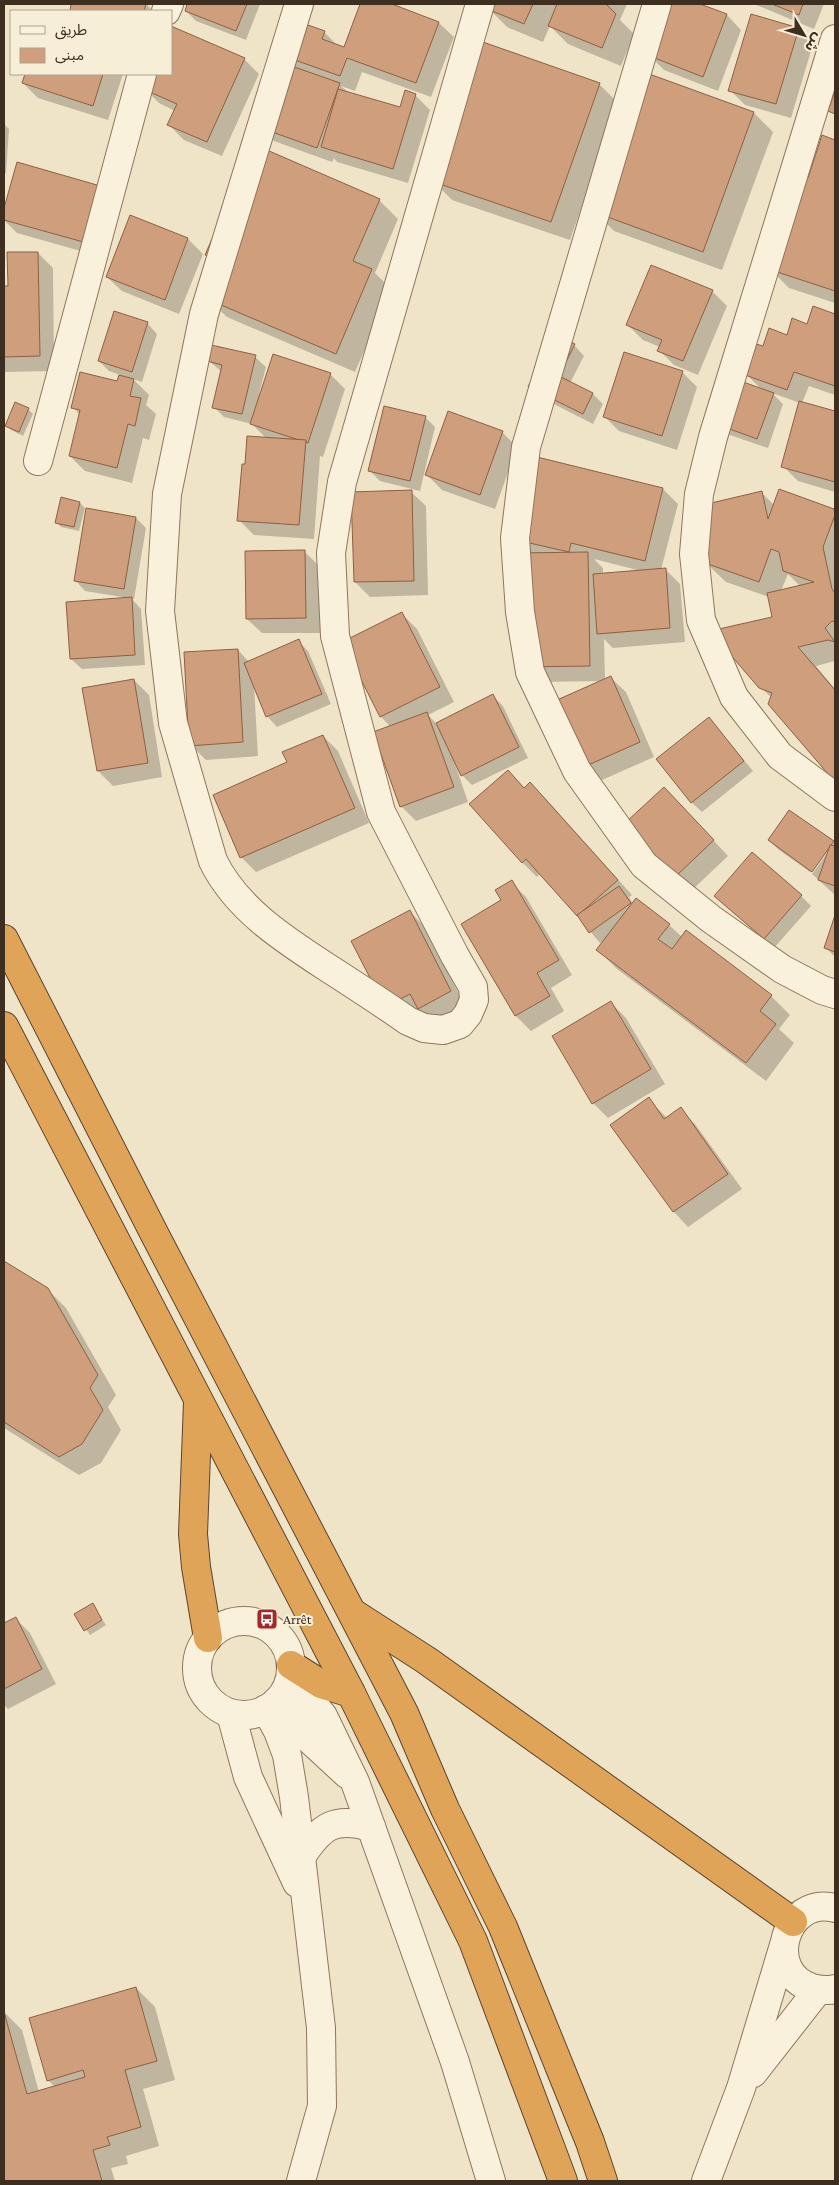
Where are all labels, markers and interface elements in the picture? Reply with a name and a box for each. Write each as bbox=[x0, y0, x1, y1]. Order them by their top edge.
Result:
legend bbox=[10, 10, 172, 75]
north arrow bbox=[779, 10, 829, 60]
text: طريق bbox=[55, 22, 87, 40]
text: ش bbox=[802, 31, 826, 55]
text: مبنى bbox=[55, 47, 84, 64]
bus stop icon: Arrêt bbox=[255, 1607, 279, 1631]
place label: Arrêt bbox=[283, 1611, 312, 1627]

